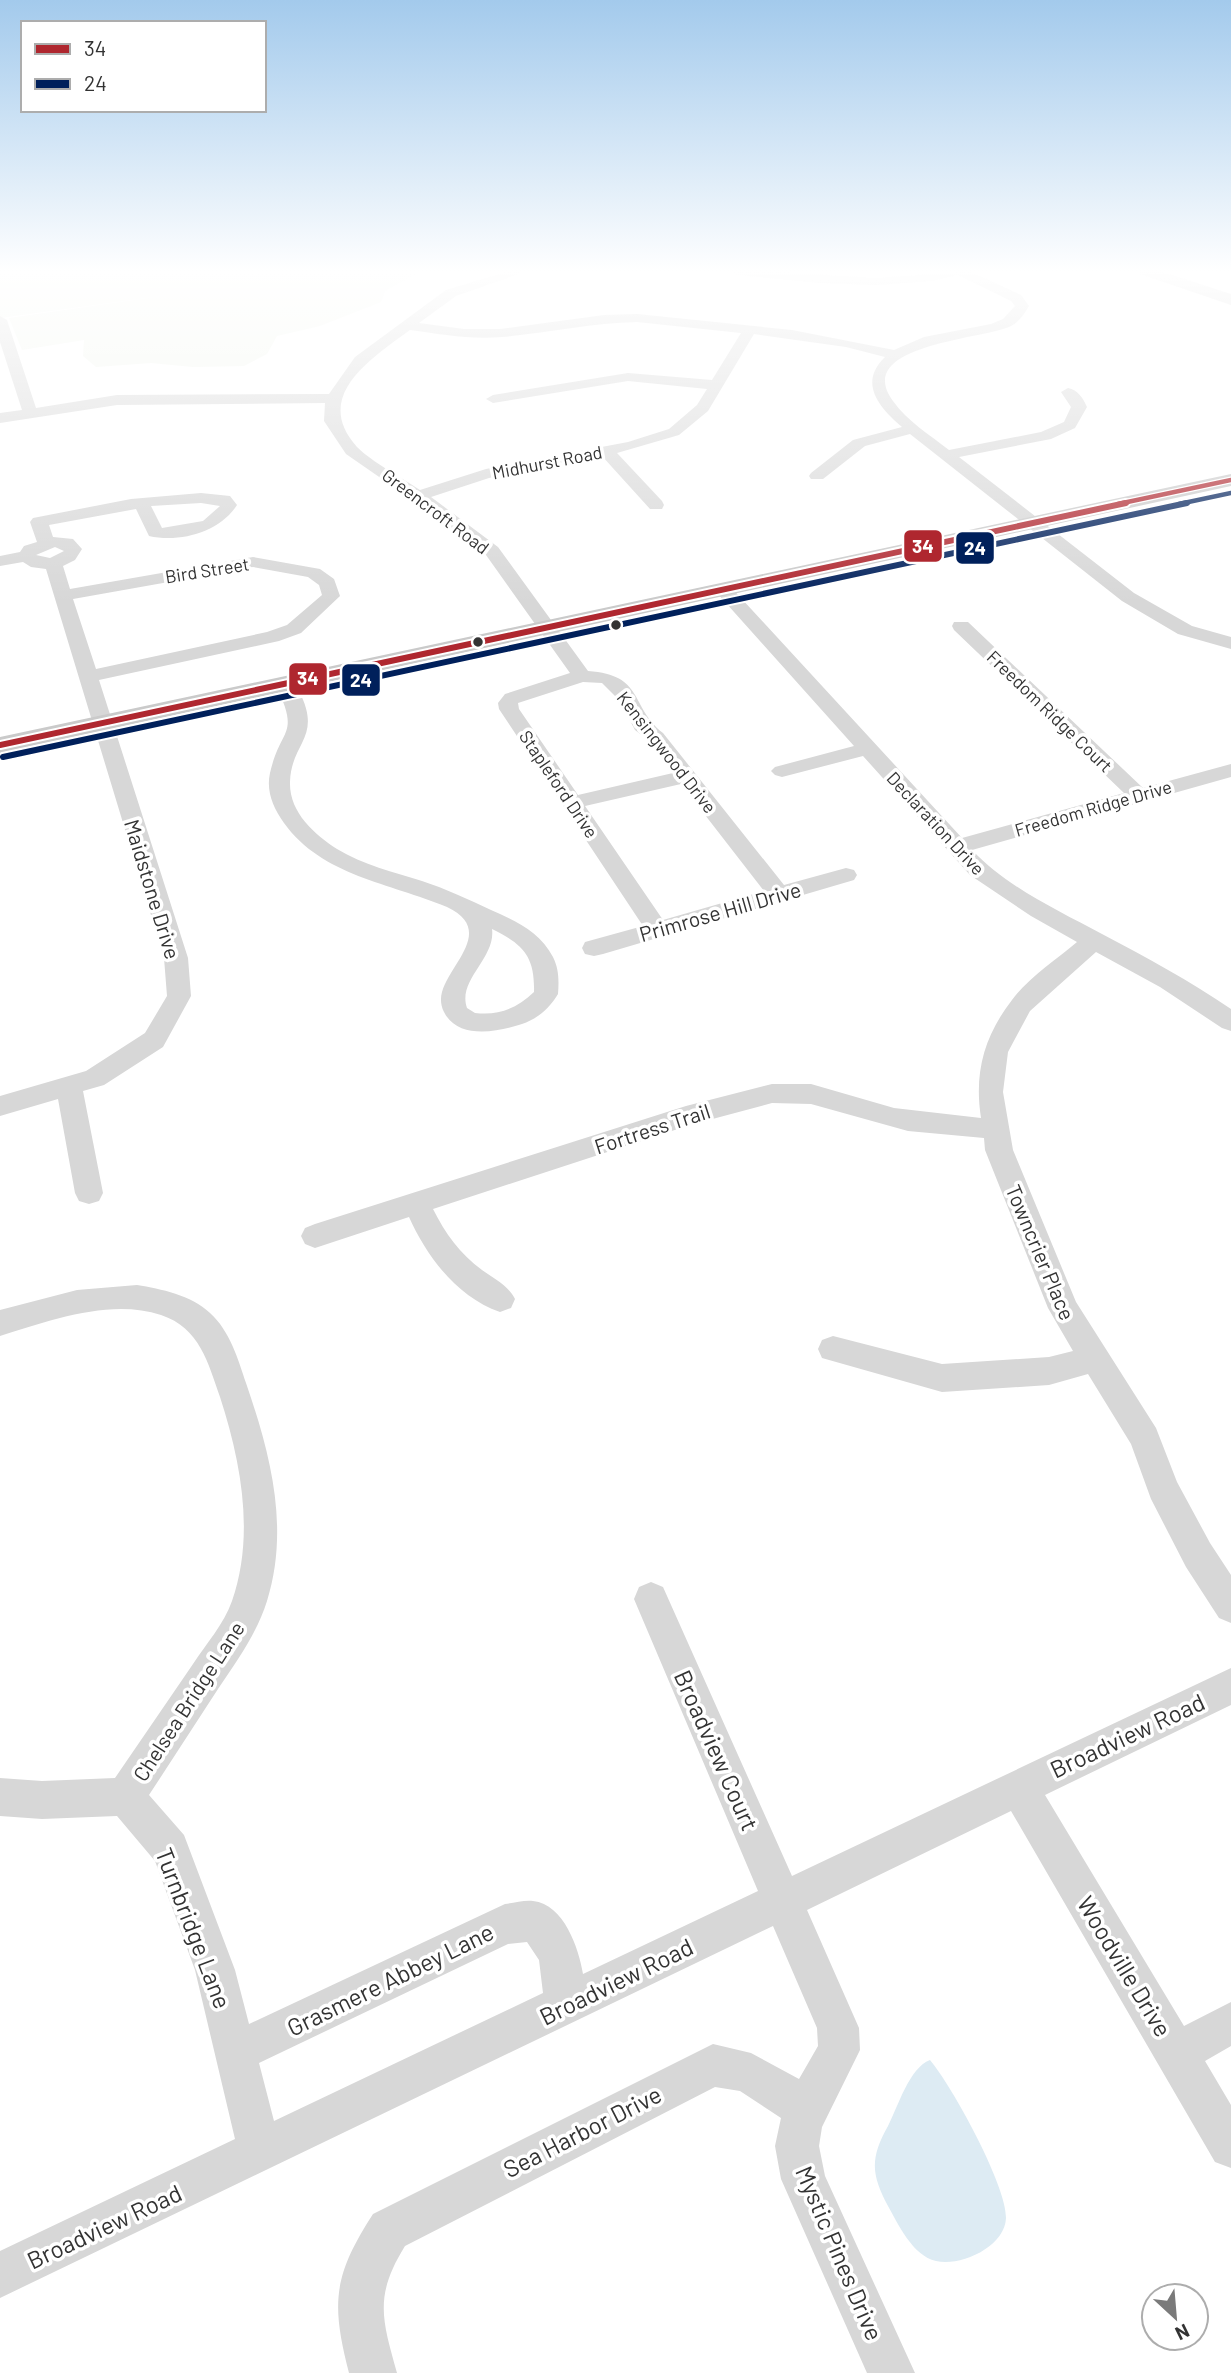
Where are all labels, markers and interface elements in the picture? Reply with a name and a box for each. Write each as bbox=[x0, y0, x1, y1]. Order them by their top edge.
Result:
legend bbox=[21, 21, 266, 112]
text: 34 bbox=[84, 35, 106, 60]
text: 24 bbox=[84, 70, 107, 95]
street label: Midhurst Road bbox=[490, 441, 604, 483]
street label: Greencroft Road bbox=[378, 464, 494, 558]
line badge: 34 bbox=[903, 529, 943, 563]
line badge: 24 bbox=[955, 531, 995, 565]
text: 34 bbox=[912, 534, 934, 557]
text: 24 bbox=[964, 536, 986, 559]
street label: Bird Street bbox=[163, 552, 251, 588]
unlabelled marker bbox=[609, 618, 623, 632]
unlabelled marker bbox=[471, 635, 485, 649]
street label: Freedom Ridge Court bbox=[983, 646, 1117, 776]
line badge: 34 bbox=[288, 662, 328, 696]
line badge: 24 bbox=[341, 663, 381, 697]
text: 34 bbox=[297, 666, 319, 689]
text: 24 bbox=[350, 668, 372, 691]
street label: Kensingwood Drive bbox=[613, 687, 721, 817]
street label: Stapleford Drive bbox=[515, 726, 603, 842]
street label: Declaration Drive bbox=[882, 767, 990, 879]
street label: Freedom Ridge Drive bbox=[1012, 775, 1174, 841]
street label: Maidstone Drive bbox=[120, 816, 186, 962]
street label: Primrose Hill Drive bbox=[636, 876, 804, 946]
street label: Fortress Trail bbox=[591, 1098, 713, 1158]
street label: Towncrier Place bbox=[1001, 1180, 1081, 1324]
street label: Chelsea Bridge Lane bbox=[127, 1616, 249, 1786]
street label: Broadview Court bbox=[669, 1665, 765, 1835]
street label: Broadview Road bbox=[1045, 1687, 1209, 1783]
street label: Turnbridge Lane bbox=[150, 1843, 238, 2013]
street label: Woodville Drive bbox=[1072, 1890, 1178, 2042]
street label: Grasmere Abbey Lane bbox=[282, 1916, 498, 2042]
street label: Broadview Road bbox=[534, 1931, 698, 2031]
street label: Sea Harbor Drive bbox=[498, 2079, 666, 2183]
street label: Mystic Pines Drive bbox=[790, 2161, 890, 2345]
street label: Broadview Road bbox=[22, 2178, 186, 2274]
north arrow bbox=[1140, 2282, 1210, 2352]
text: N bbox=[1172, 2320, 1193, 2346]

